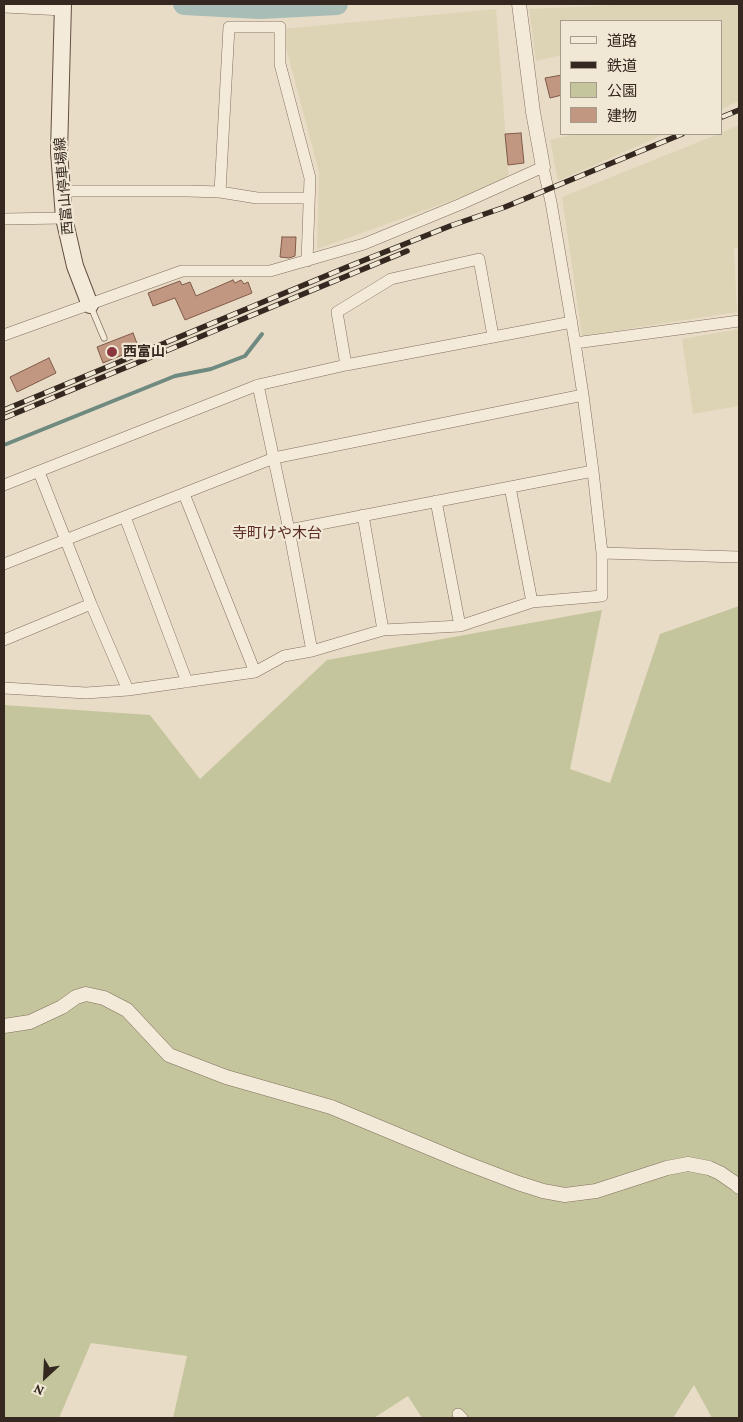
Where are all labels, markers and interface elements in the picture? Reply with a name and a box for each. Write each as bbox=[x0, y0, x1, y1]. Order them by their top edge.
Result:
legend bbox=[560, 20, 723, 135]
text: 道路 bbox=[607, 33, 637, 49]
text: 鉄道 bbox=[607, 58, 637, 74]
text: 公園 bbox=[607, 83, 637, 99]
text: 建物 bbox=[607, 108, 637, 124]
street label: 西富山停車場線 bbox=[51, 136, 77, 236]
place label: 西富山 bbox=[123, 344, 165, 360]
marker: 西富山 bbox=[105, 345, 119, 359]
district label: 寺町けや木台 bbox=[232, 524, 322, 542]
north arrow bbox=[20, 1352, 70, 1402]
text: N bbox=[31, 1381, 46, 1400]

